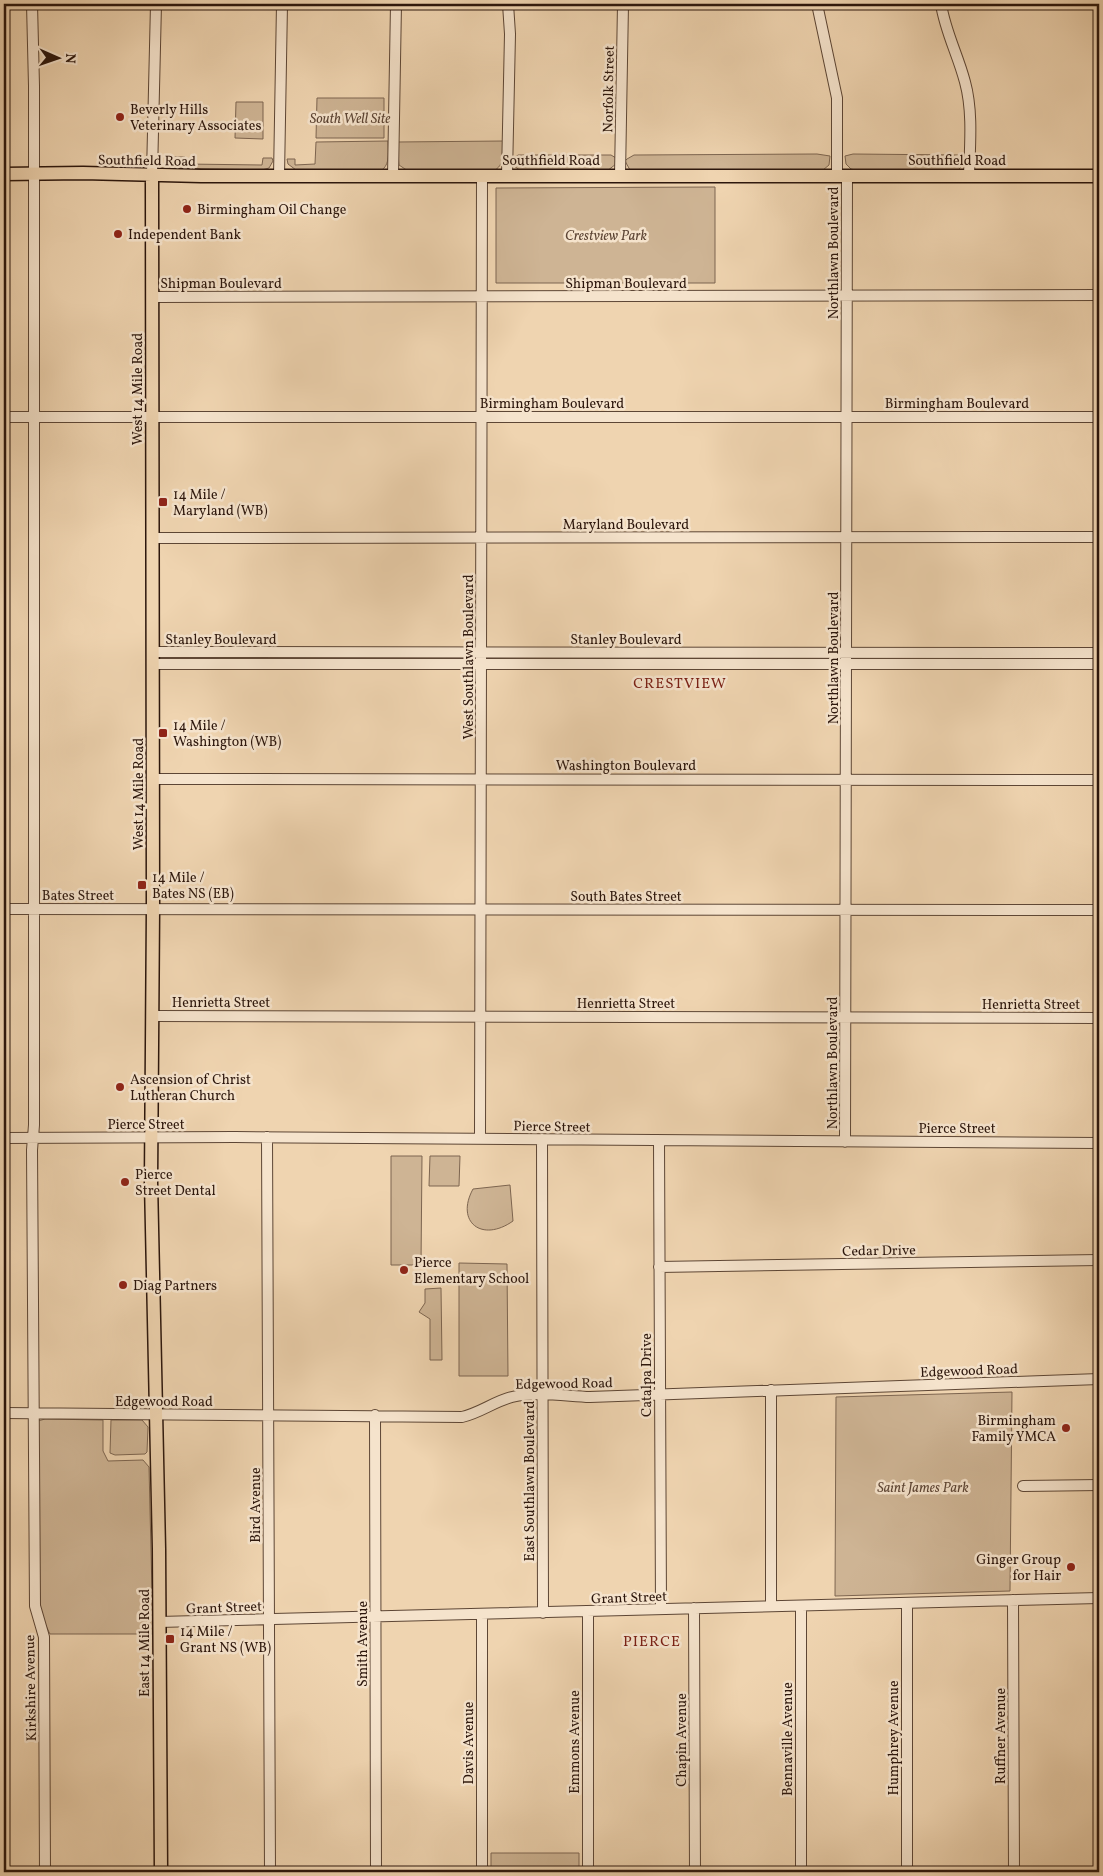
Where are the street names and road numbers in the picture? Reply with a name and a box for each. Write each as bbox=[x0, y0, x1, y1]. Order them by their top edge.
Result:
street label: Norfolk Street bbox=[599, 45, 620, 133]
street label: Southfield Road bbox=[98, 151, 196, 172]
street label: Southfield Road bbox=[502, 152, 600, 171]
street label: Southfield Road bbox=[908, 152, 1006, 171]
street label: Northlawn Boulevard bbox=[825, 187, 844, 319]
street label: Shipman Boulevard bbox=[160, 275, 282, 294]
street label: Shipman Boulevard bbox=[565, 275, 687, 294]
street label: West 14 Mile Road bbox=[129, 333, 148, 445]
street label: Birmingham Boulevard bbox=[480, 395, 624, 414]
street label: Birmingham Boulevard bbox=[885, 395, 1029, 414]
street label: Maryland Boulevard bbox=[563, 516, 689, 535]
street label: West Southlawn Boulevard bbox=[460, 574, 479, 740]
street label: Northlawn Boulevard bbox=[825, 592, 844, 724]
street label: Stanley Boulevard bbox=[165, 631, 277, 650]
street label: Stanley Boulevard bbox=[570, 631, 682, 650]
street label: West 14 Mile Road bbox=[130, 738, 149, 850]
street label: Washington Boulevard bbox=[556, 757, 696, 776]
street label: Bates Street bbox=[42, 887, 114, 906]
street label: South Bates Street bbox=[570, 888, 682, 907]
street label: Henrietta Street bbox=[172, 994, 270, 1013]
street label: Henrietta Street bbox=[577, 995, 675, 1014]
street label: Henrietta Street bbox=[982, 996, 1080, 1015]
street label: Northlawn Boulevard bbox=[824, 997, 843, 1129]
street label: Pierce Street bbox=[107, 1116, 185, 1135]
street label: Pierce Street bbox=[513, 1117, 591, 1138]
street label: Pierce Street bbox=[918, 1120, 996, 1139]
street label: Cedar Drive bbox=[842, 1241, 916, 1262]
street label: Catalpa Drive bbox=[638, 1333, 657, 1417]
street label: Edgewood Road bbox=[920, 1360, 1018, 1383]
street label: Edgewood Road bbox=[515, 1374, 613, 1395]
street label: Edgewood Road bbox=[115, 1393, 213, 1412]
street label: East Southlawn Boulevard bbox=[521, 1400, 540, 1562]
street label: Bird Avenue bbox=[247, 1467, 266, 1543]
street label: Grant Street bbox=[591, 1588, 667, 1609]
street label: East 14 Mile Road bbox=[136, 1589, 155, 1697]
street label: Grant Street bbox=[186, 1598, 262, 1619]
street label: Smith Avenue bbox=[354, 1601, 373, 1687]
street label: Kirkshire Avenue bbox=[21, 1634, 42, 1742]
street label: Humphrey Avenue bbox=[885, 1680, 904, 1796]
street label: Bennaville Avenue bbox=[779, 1682, 798, 1796]
street label: Ruffner Avenue bbox=[992, 1688, 1011, 1784]
street label: Emmons Avenue bbox=[566, 1690, 585, 1794]
street label: Chapin Avenue bbox=[673, 1693, 692, 1787]
street label: Davis Avenue bbox=[460, 1701, 479, 1784]

